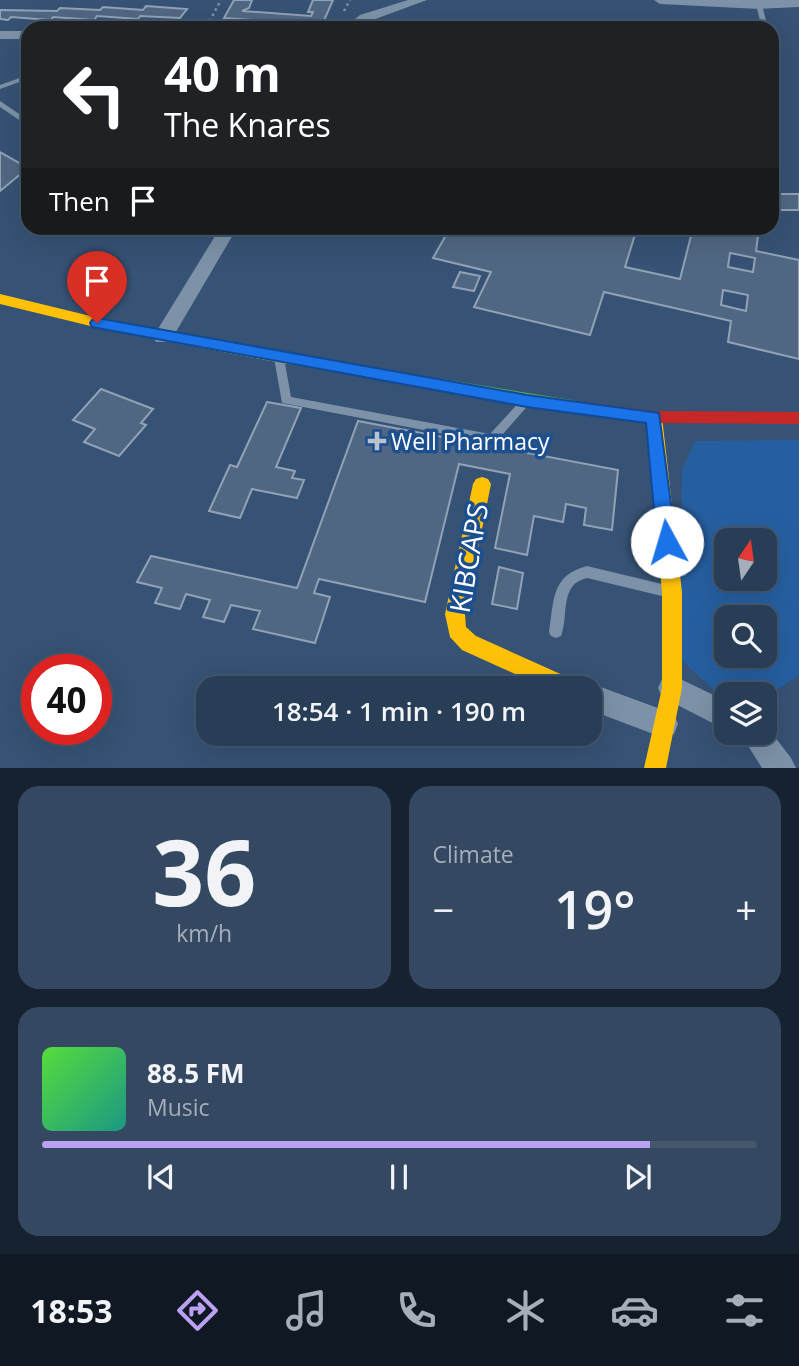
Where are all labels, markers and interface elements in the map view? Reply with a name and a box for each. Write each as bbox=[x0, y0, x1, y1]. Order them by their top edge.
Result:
text: 40 m bbox=[164, 40, 281, 106]
icon: left bbox=[49, 49, 140, 140]
text: The Knares bbox=[164, 103, 331, 146]
icon: arrive bbox=[124, 182, 162, 220]
text: Then bbox=[49, 183, 110, 219]
pin bbox=[67, 251, 127, 323]
icon: arrive bbox=[78, 262, 116, 300]
place label: Well Pharmacy bbox=[391, 425, 550, 457]
marker: Well Pharmacy bbox=[369, 433, 385, 449]
street label: KIBCAPS bbox=[440, 500, 496, 616]
position arrow bbox=[630, 505, 704, 579]
north arrow bbox=[714, 528, 777, 592]
map controls bbox=[714, 528, 777, 745]
button: search bbox=[714, 605, 777, 668]
speed limit sign: 40 bbox=[21, 654, 112, 745]
button: layers bbox=[714, 682, 777, 745]
text: 18:54 · 1 min · 190 m bbox=[272, 693, 526, 729]
text: 36 bbox=[152, 809, 256, 933]
text: Climate bbox=[433, 838, 514, 870]
text: 19° bbox=[554, 873, 636, 944]
text: − bbox=[433, 883, 454, 935]
text: + bbox=[735, 883, 757, 935]
text: km/h bbox=[176, 917, 232, 949]
text: 88.5 FM bbox=[147, 1055, 245, 1091]
text: Music bbox=[147, 1091, 210, 1123]
icon: previous bbox=[142, 1158, 180, 1196]
icon: pause bbox=[380, 1158, 418, 1196]
icon: next bbox=[619, 1158, 657, 1196]
icon: directions bbox=[173, 1286, 222, 1335]
icon: music bbox=[282, 1286, 331, 1335]
icon: phone bbox=[392, 1286, 441, 1335]
icon: climate bbox=[501, 1286, 550, 1335]
icon: car bbox=[610, 1286, 659, 1335]
icon: filters bbox=[720, 1286, 769, 1335]
text: 18:53 bbox=[30, 1289, 113, 1332]

